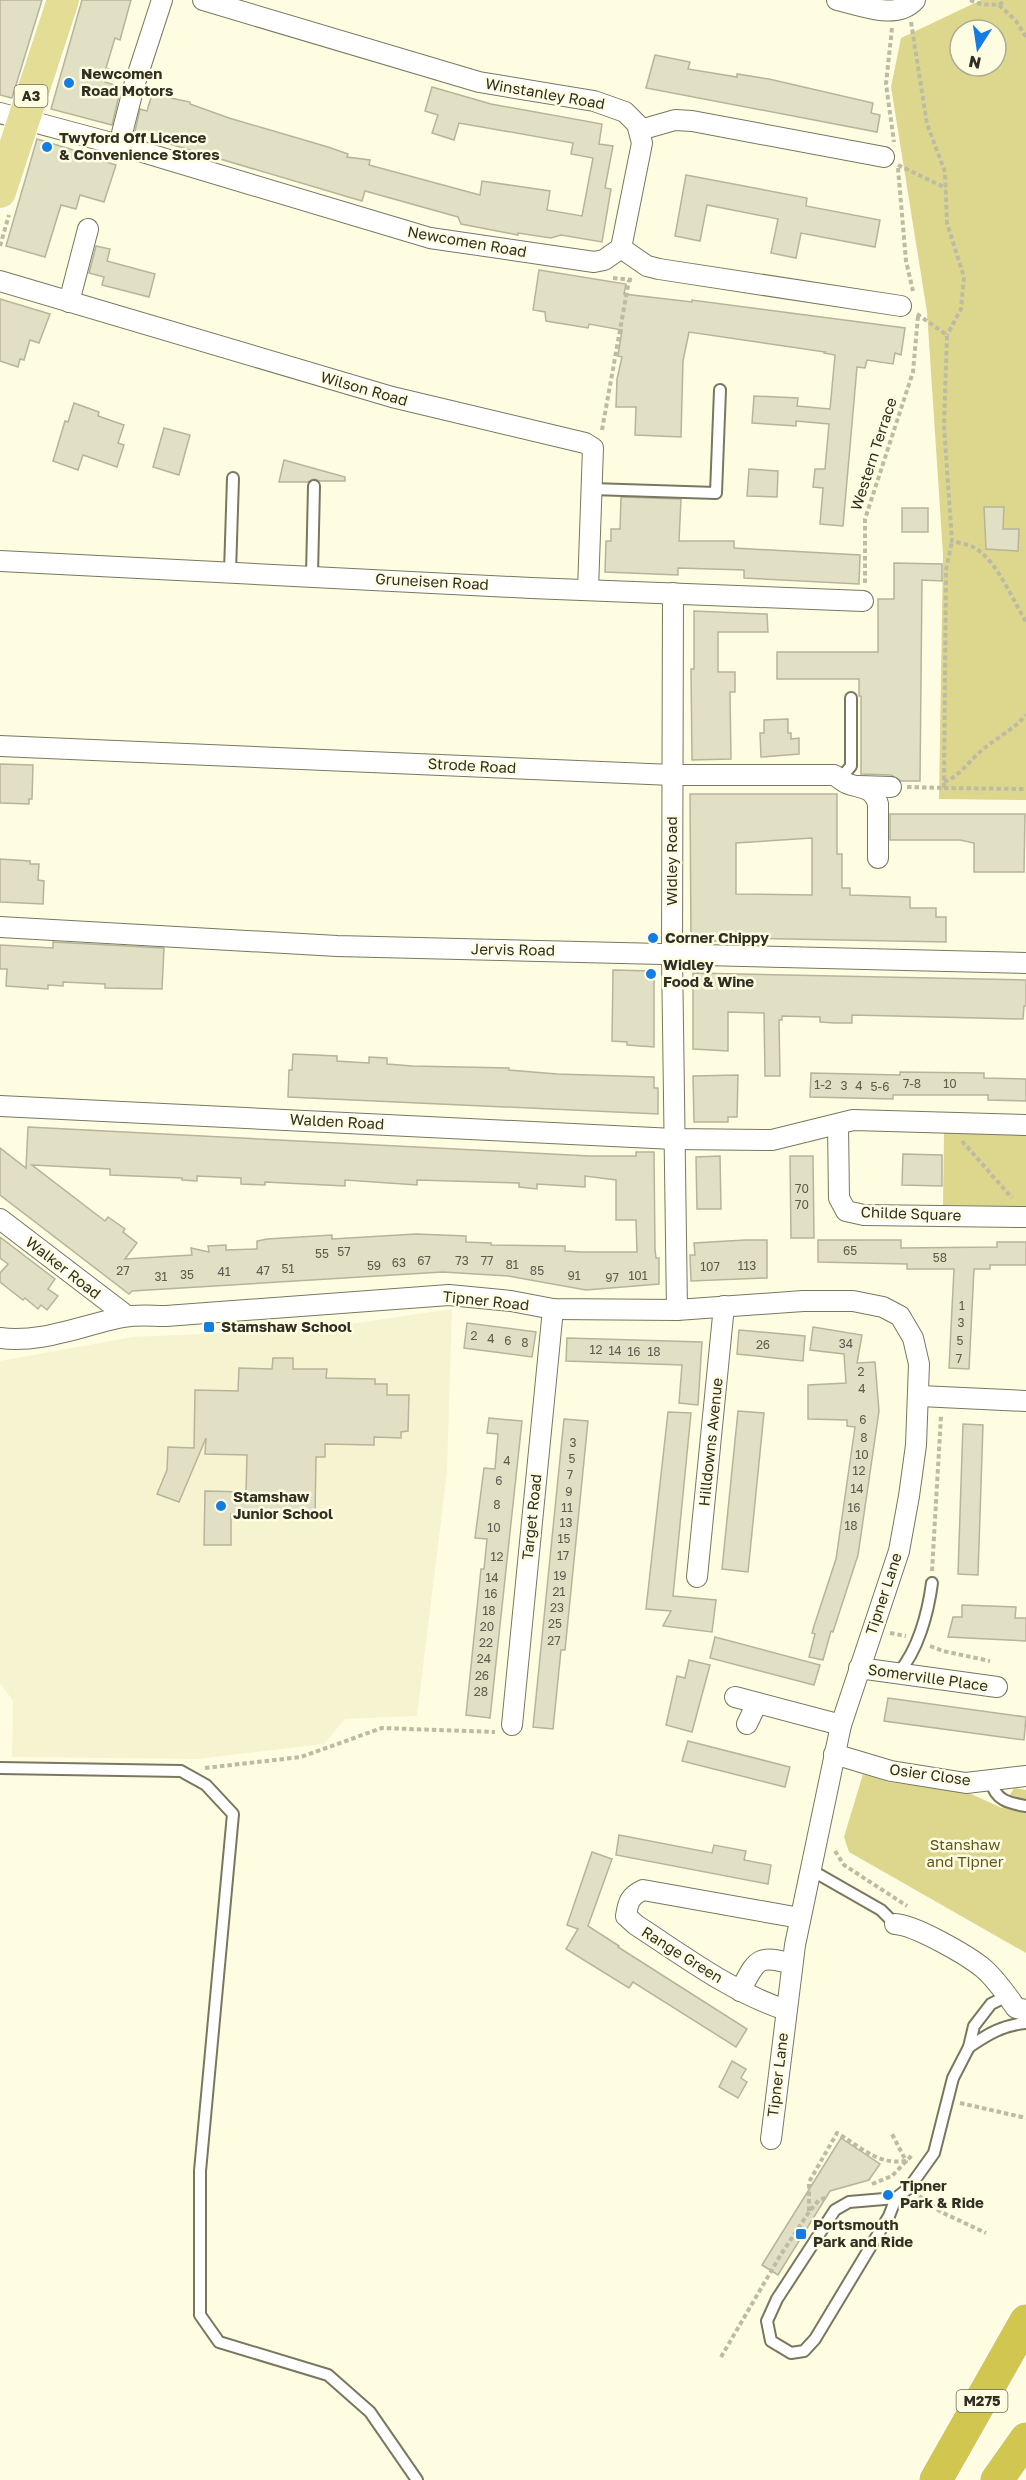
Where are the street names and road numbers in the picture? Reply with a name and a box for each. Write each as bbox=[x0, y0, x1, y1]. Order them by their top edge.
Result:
street label: Winstanley Road bbox=[484, 74, 606, 112]
road number: A3 bbox=[15, 85, 48, 107]
street label: Newcomen Road bbox=[406, 222, 528, 260]
street label: Wilson Road bbox=[319, 367, 410, 409]
street label: Western Terrace bbox=[846, 395, 900, 512]
street label: Gruneisen Road bbox=[375, 569, 489, 593]
street label: Strode Road bbox=[427, 754, 517, 776]
street label: Widley Road bbox=[662, 816, 680, 906]
street label: Jervis Road bbox=[471, 939, 555, 959]
street label: Walden Road bbox=[289, 1110, 385, 1132]
street label: Childe Square bbox=[860, 1202, 962, 1224]
street label: Walker Road bbox=[22, 1232, 105, 1302]
street label: Tipner Road bbox=[442, 1287, 530, 1313]
street label: Hilldowns Avenue bbox=[694, 1377, 726, 1507]
street label: Target Road bbox=[518, 1473, 544, 1561]
street label: Tipner Lane bbox=[861, 1550, 905, 1637]
street label: Somerville Place bbox=[867, 1660, 990, 1694]
street label: Osier Close bbox=[888, 1759, 972, 1789]
street label: Range Green bbox=[639, 1922, 726, 1986]
street label: Tipner Lane bbox=[763, 2031, 791, 2118]
road number: M275 bbox=[956, 2390, 1008, 2412]

